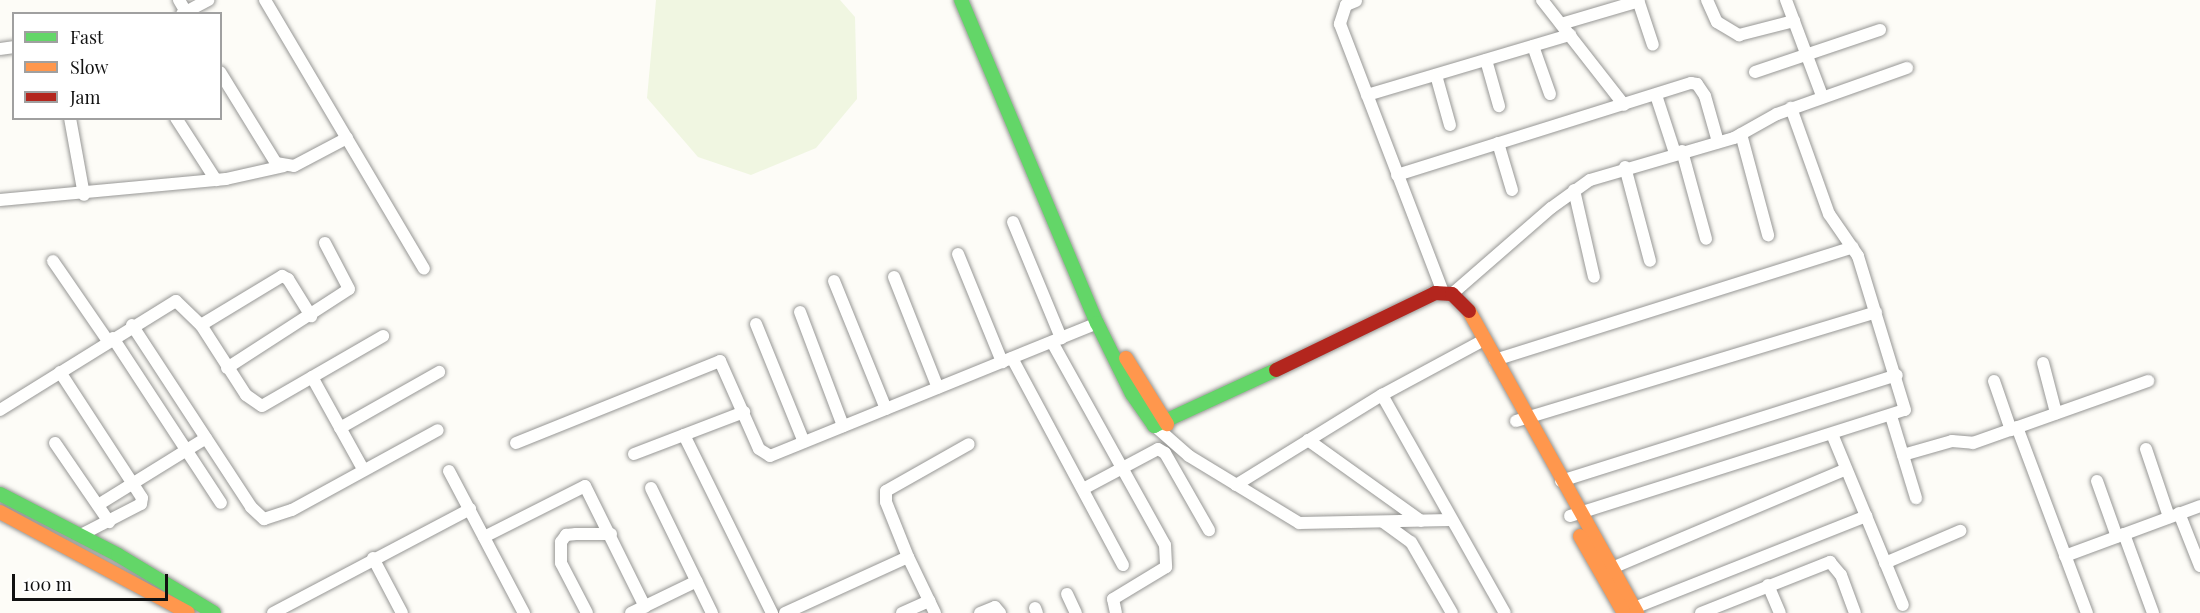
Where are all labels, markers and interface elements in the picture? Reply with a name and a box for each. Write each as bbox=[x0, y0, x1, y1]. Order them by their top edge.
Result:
legend bbox=[12, 12, 222, 120]
text: Fast bbox=[70, 25, 103, 49]
text: Slow bbox=[70, 55, 108, 79]
text: Jam bbox=[70, 85, 100, 109]
scale bar bbox=[15, 562, 171, 600]
text: 100 m bbox=[23, 572, 72, 596]

